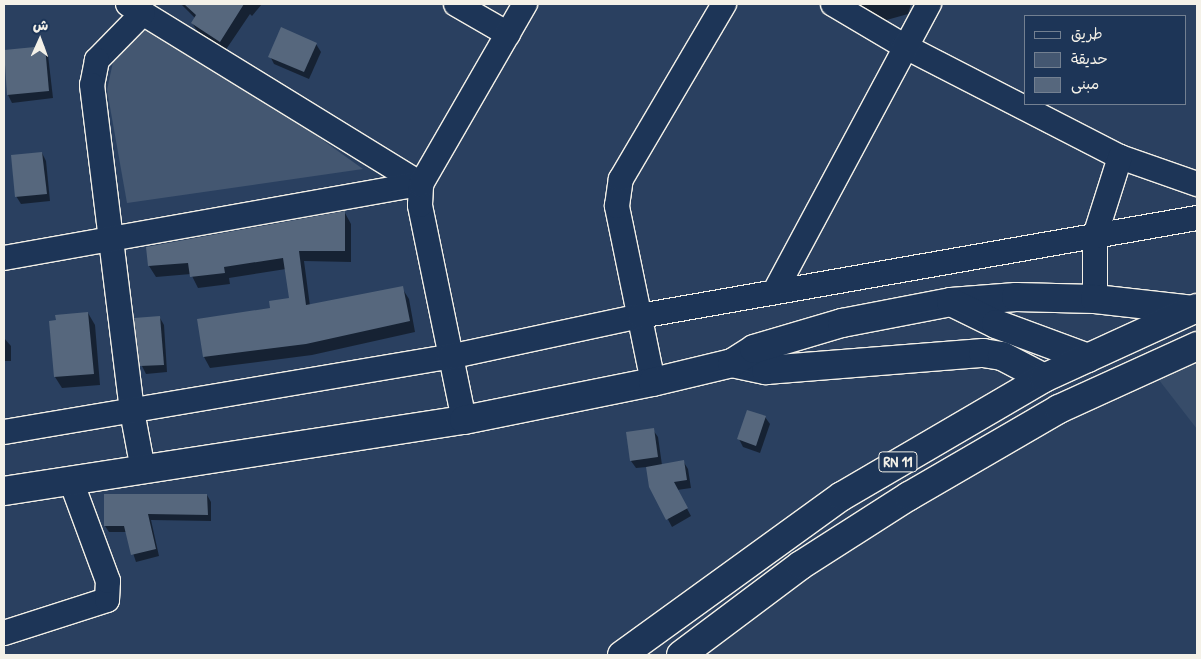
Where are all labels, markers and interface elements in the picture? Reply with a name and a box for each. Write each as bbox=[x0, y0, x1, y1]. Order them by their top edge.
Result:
north arrow bbox=[15, 15, 65, 65]
text: ش bbox=[33, 15, 49, 34]
legend bbox=[1024, 15, 1186, 105]
text: طريق bbox=[1071, 23, 1103, 44]
text: حديقة bbox=[1071, 48, 1108, 69]
text: مبنى bbox=[1071, 73, 1099, 94]
road number: RN 11 bbox=[878, 450, 918, 474]

